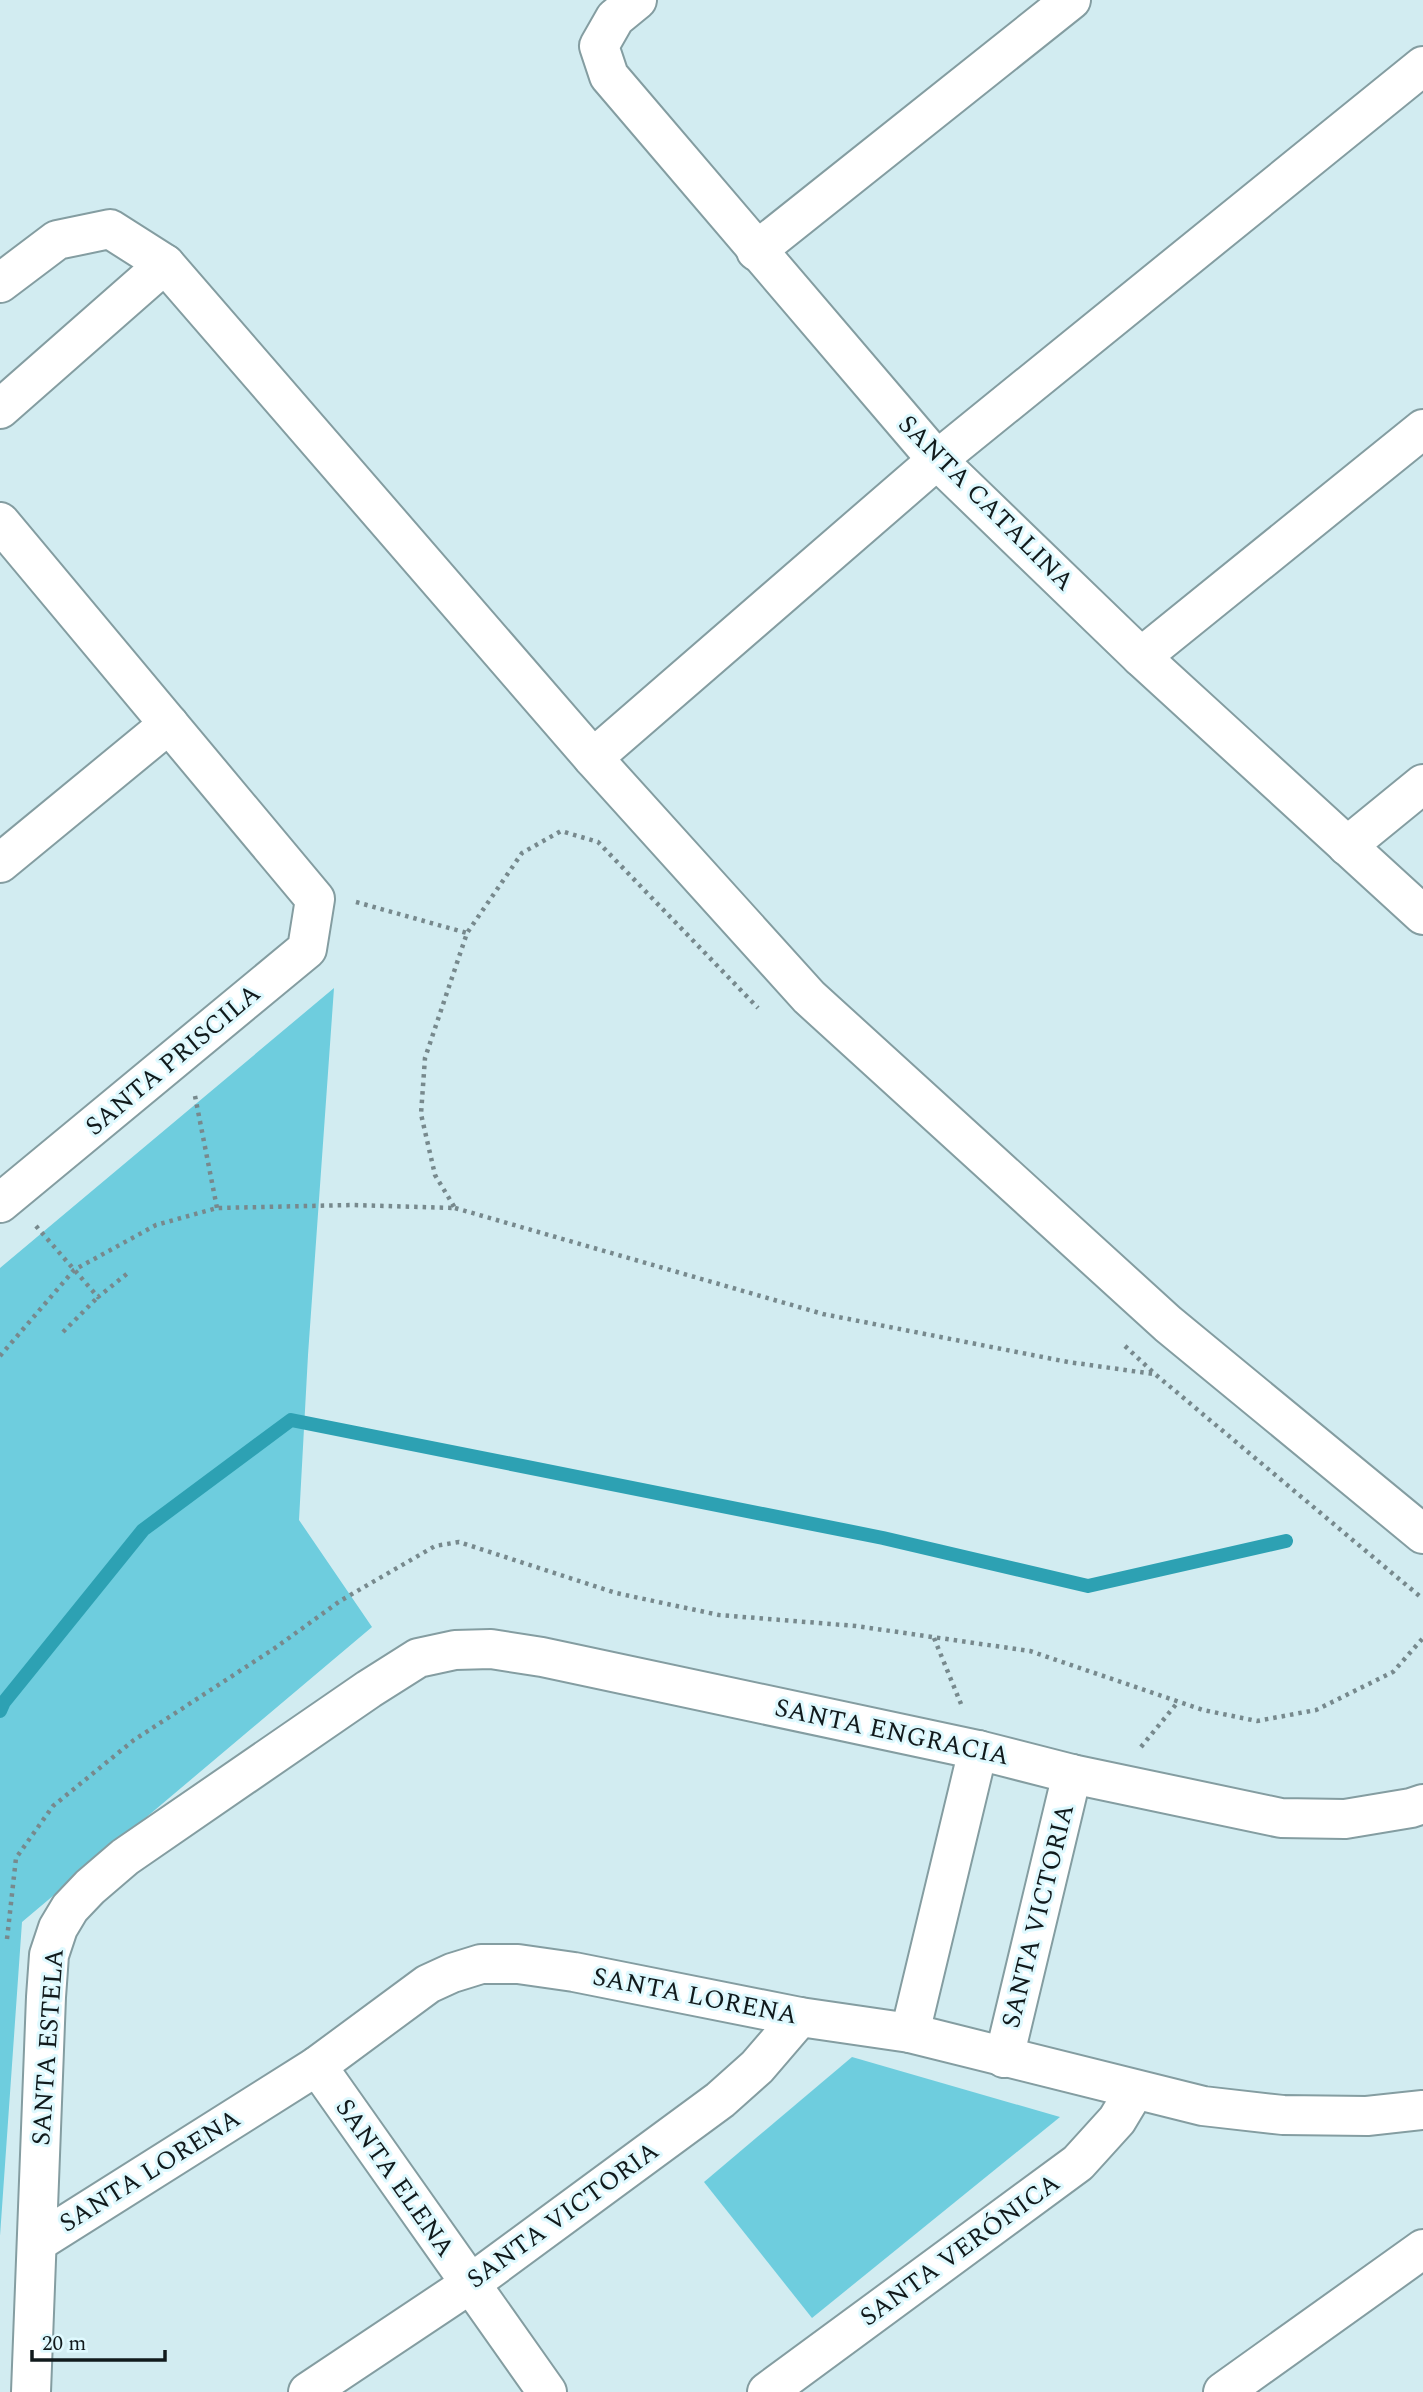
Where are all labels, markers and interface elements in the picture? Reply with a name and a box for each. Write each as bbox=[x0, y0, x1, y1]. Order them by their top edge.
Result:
street label: SANTA CATALINA bbox=[889, 406, 1083, 600]
street label: SANTA PRISCILA bbox=[76, 974, 270, 1146]
street label: SANTA ENGRACIA bbox=[771, 1688, 1013, 1776]
street label: SANTA VICTORIA bbox=[991, 1800, 1085, 2032]
street label: SANTA ESTELA bbox=[21, 1947, 75, 2147]
street label: SANTA LORENA bbox=[589, 1957, 801, 2035]
street label: SANTA ELENA bbox=[325, 2090, 465, 2266]
street label: SANTA LORENA bbox=[51, 2099, 249, 2243]
street label: SANTA VICTORIA bbox=[458, 2131, 668, 2299]
street label: SANTA VERÓNICA bbox=[851, 2163, 1069, 2337]
scale bar bbox=[32, 2318, 164, 2362]
text: 20 m bbox=[42, 2328, 86, 2360]

